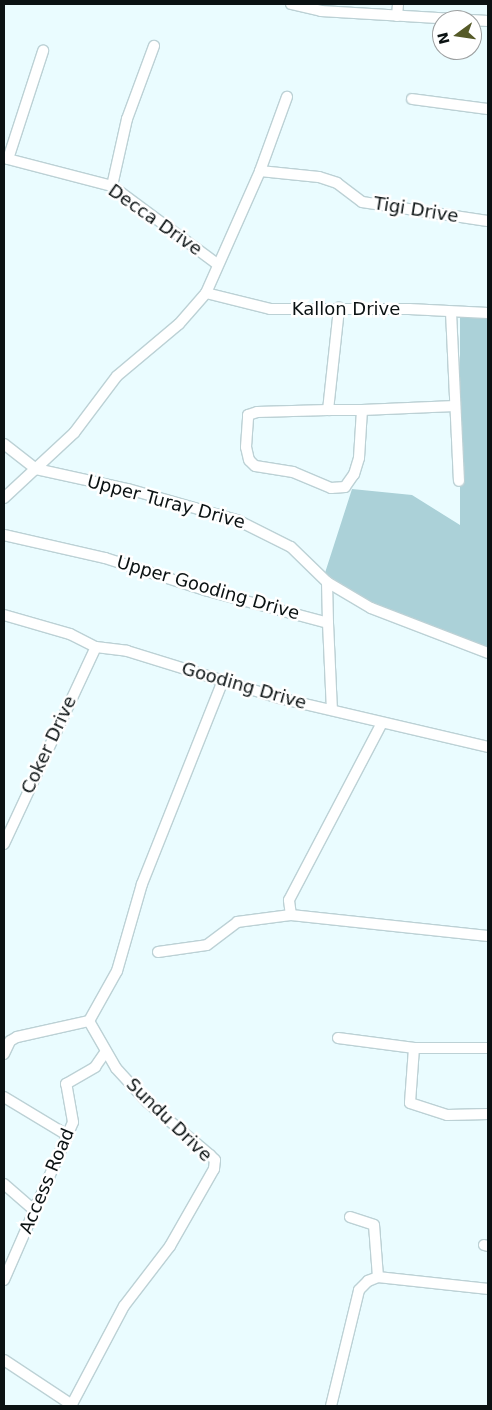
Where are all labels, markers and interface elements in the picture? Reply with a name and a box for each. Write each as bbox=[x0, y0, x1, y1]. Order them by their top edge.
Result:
north arrow bbox=[432, 10, 482, 60]
text: N bbox=[434, 31, 453, 46]
street label: Decca Drive bbox=[104, 180, 206, 260]
street label: Tigi Drive bbox=[372, 193, 460, 227]
street label: Kallon Drive bbox=[292, 298, 400, 320]
street label: Upper Turay Drive bbox=[85, 471, 247, 533]
street label: Upper Gooding Drive bbox=[114, 552, 302, 624]
street label: Gooding Drive bbox=[179, 658, 309, 714]
street label: Coker Drive bbox=[17, 693, 81, 797]
street label: Sundu Drive bbox=[122, 1074, 216, 1166]
street label: Access Road bbox=[15, 1125, 79, 1237]

